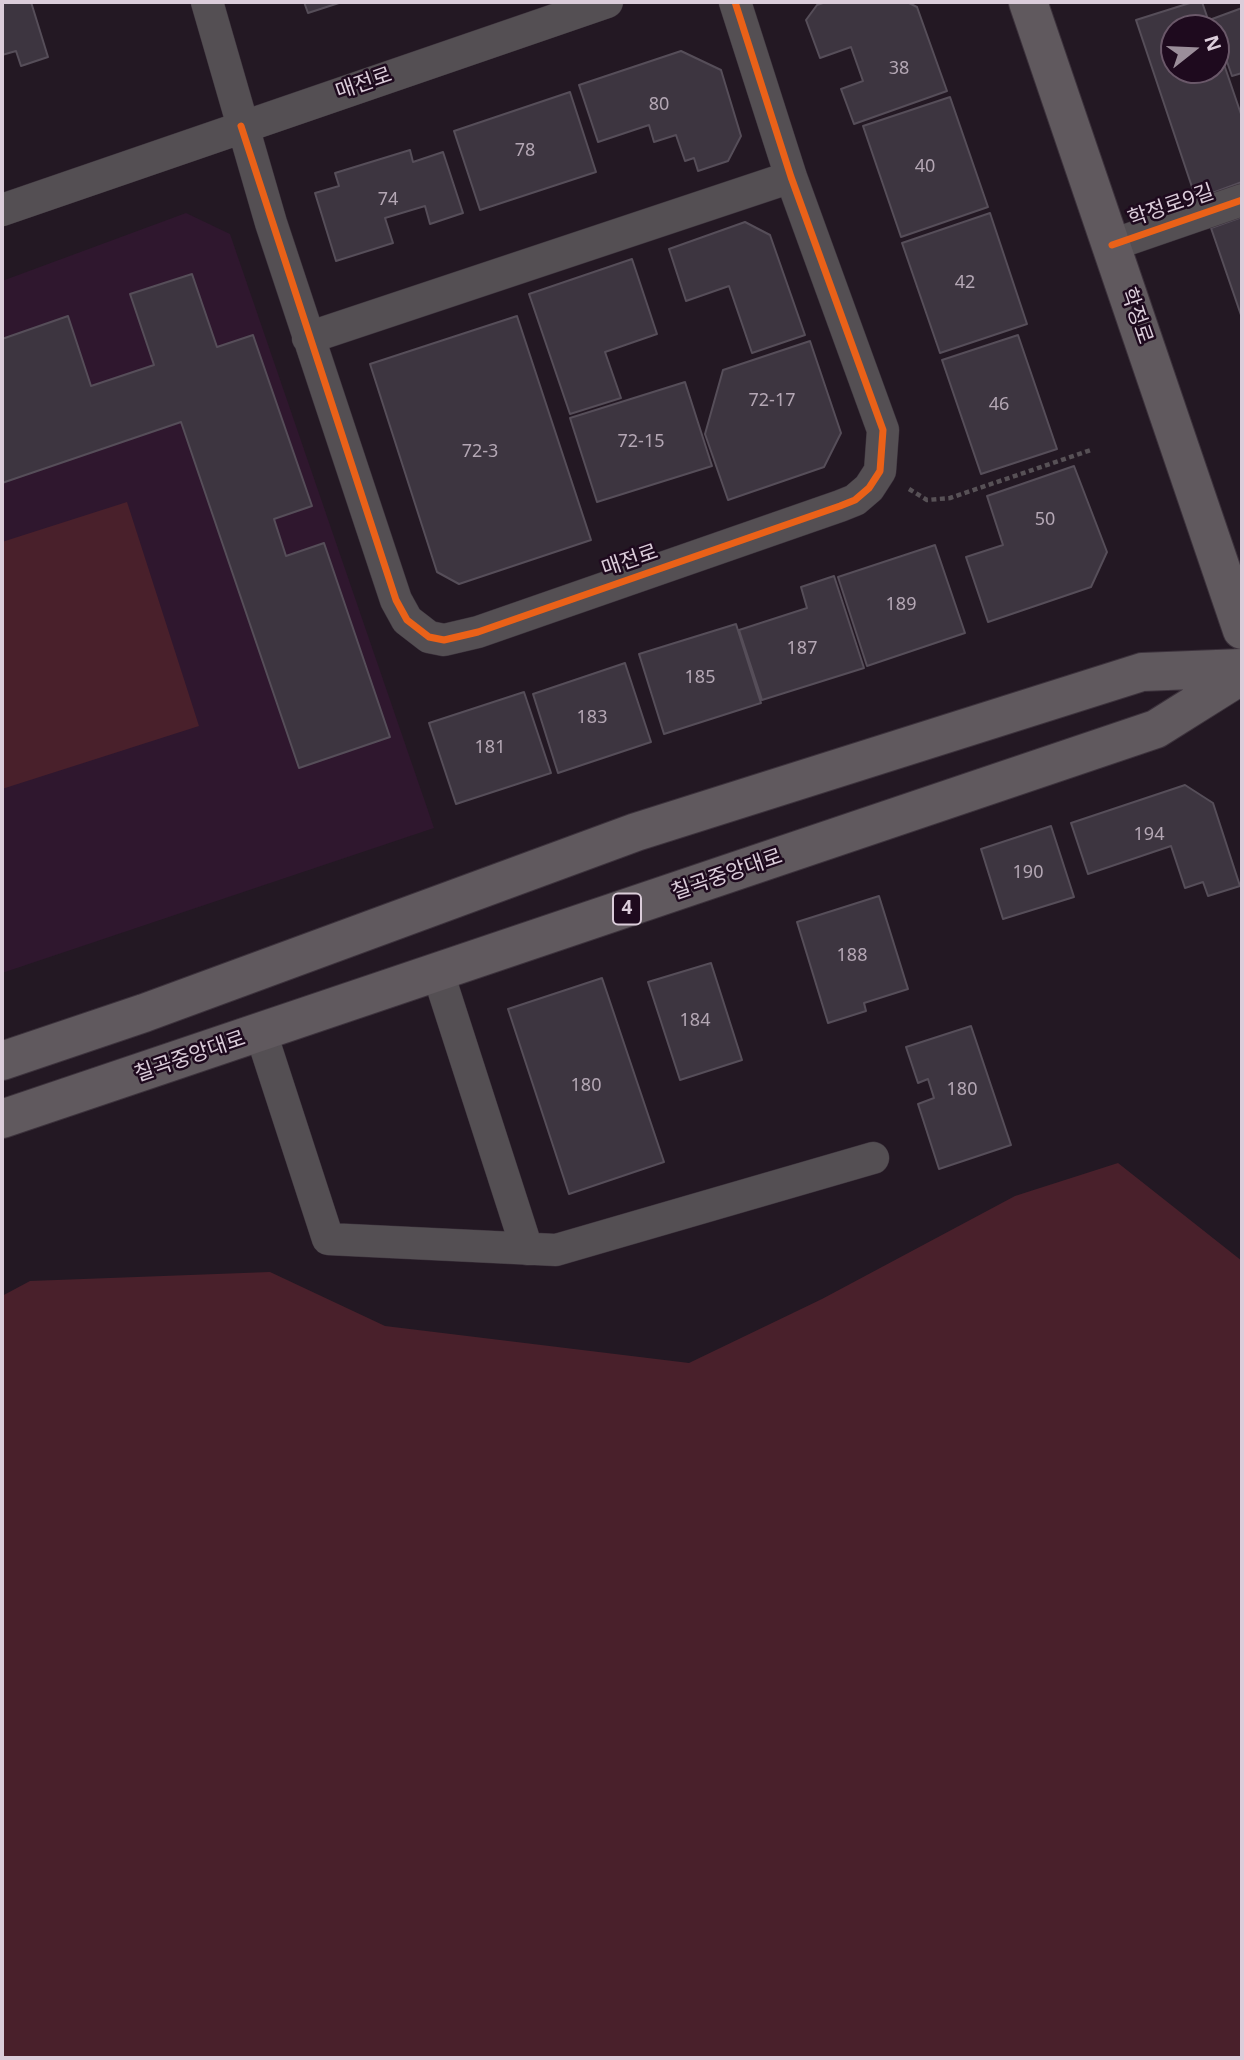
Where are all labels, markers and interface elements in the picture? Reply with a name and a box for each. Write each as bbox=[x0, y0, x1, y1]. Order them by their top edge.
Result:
north arrow bbox=[1160, 14, 1230, 84]
text: N bbox=[1198, 32, 1228, 54]
house number: 38 bbox=[889, 58, 909, 80]
street label: 매전로 bbox=[332, 63, 396, 105]
house number: 80 bbox=[649, 94, 669, 116]
house number: 78 bbox=[515, 140, 535, 162]
house number: 40 bbox=[915, 156, 935, 178]
street label: 학정로9길 bbox=[1125, 180, 1217, 232]
house number: 74 bbox=[378, 189, 398, 211]
house number: 42 bbox=[955, 272, 975, 294]
street label: 학정로 bbox=[1115, 284, 1157, 348]
house number: 72-17 bbox=[749, 390, 795, 412]
house number: 46 bbox=[989, 394, 1009, 416]
house number: 72-15 bbox=[618, 431, 664, 453]
house number: 72-3 bbox=[462, 441, 498, 463]
house number: 50 bbox=[1035, 509, 1055, 531]
street label: 매전로 bbox=[598, 540, 662, 582]
house number: 189 bbox=[886, 594, 916, 616]
house number: 187 bbox=[787, 638, 817, 660]
house number: 185 bbox=[685, 667, 715, 689]
house number: 183 bbox=[577, 707, 607, 729]
house number: 181 bbox=[475, 737, 505, 759]
house number: 194 bbox=[1134, 824, 1164, 846]
street label: 칠곡중앙대로 bbox=[668, 844, 786, 906]
house number: 190 bbox=[1013, 862, 1043, 884]
road number: 4 bbox=[613, 894, 641, 925]
house number: 188 bbox=[837, 945, 867, 967]
house number: 184 bbox=[680, 1010, 710, 1032]
street label: 칠곡중앙대로 bbox=[131, 1026, 249, 1088]
house number: 180 bbox=[571, 1075, 601, 1097]
house number: 180 bbox=[947, 1079, 977, 1101]

